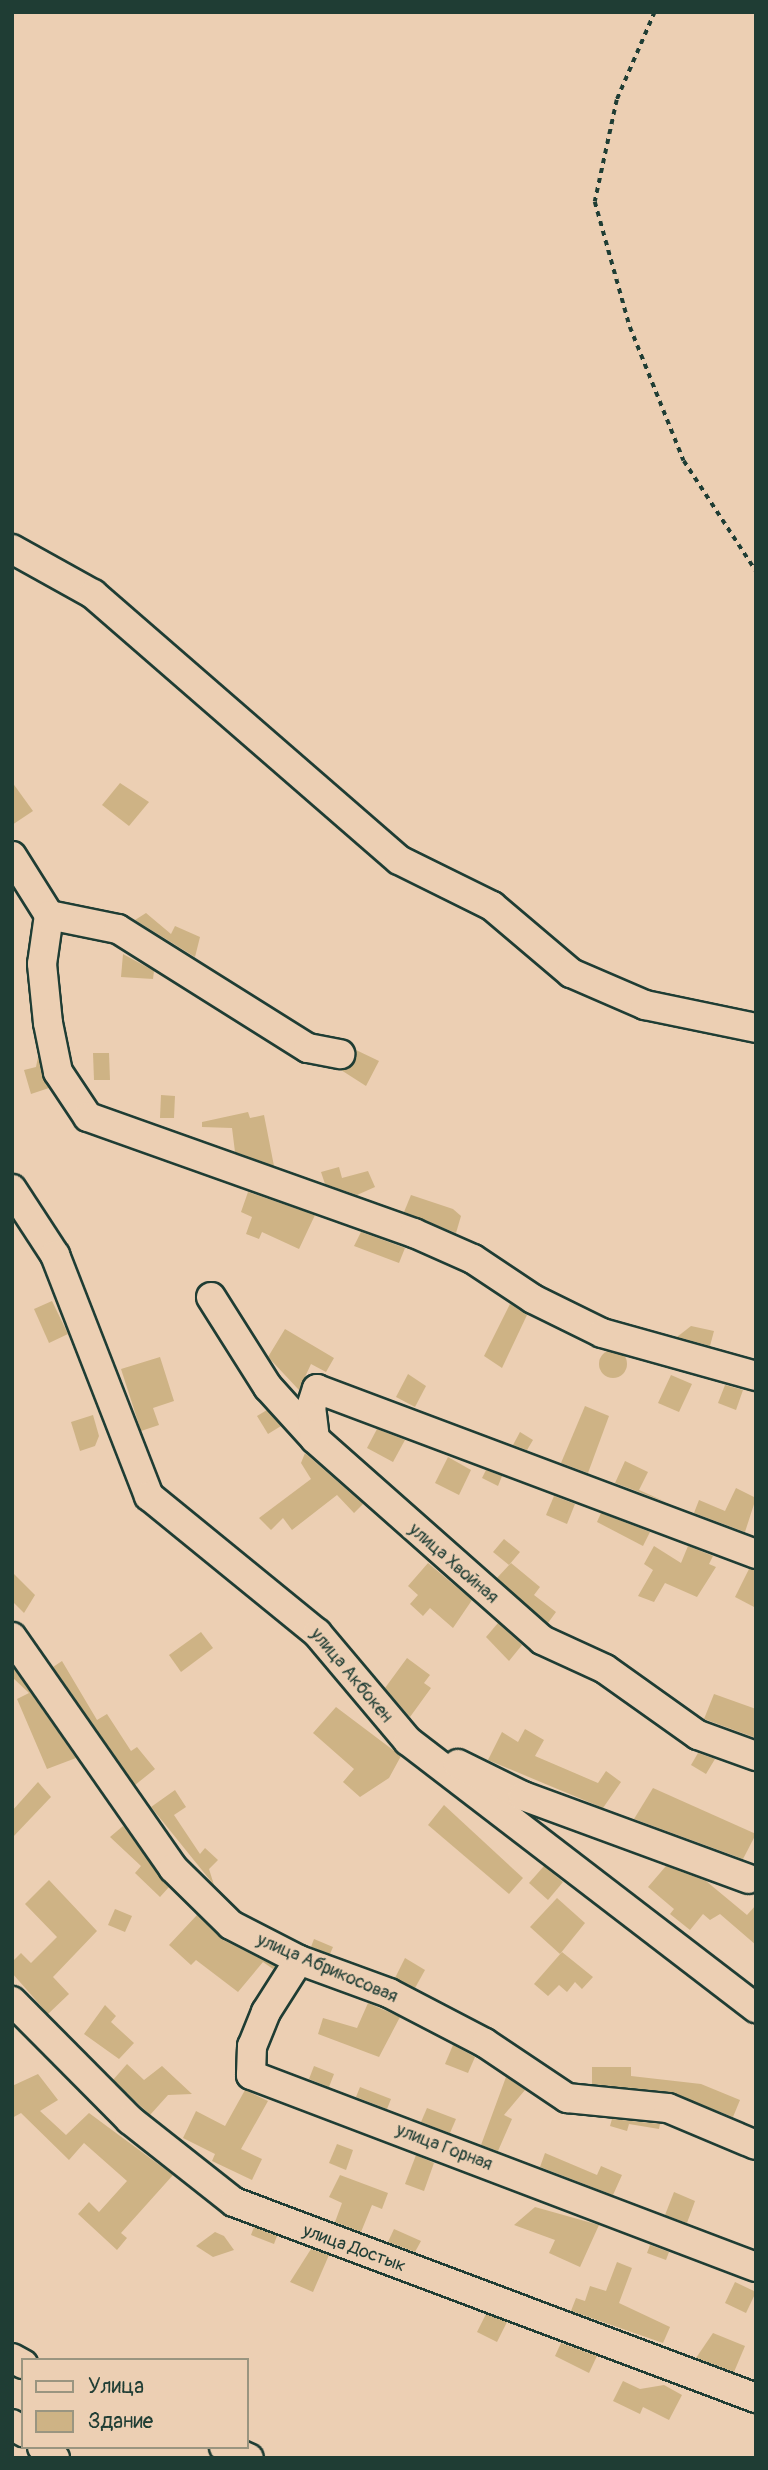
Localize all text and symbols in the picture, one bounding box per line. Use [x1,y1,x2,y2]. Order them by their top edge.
street label: улица Хвойная [404,1519,502,1609]
street label: улица Акбокен [305,1624,397,1728]
street label: улица Абрикосовая [253,1930,401,2008]
street label: улица Горная [393,2120,495,2176]
street label: улица Достык [300,2220,408,2278]
legend [21,2358,248,2449]
text: Улица [88,2373,144,2400]
text: Здание [88,2408,153,2435]

